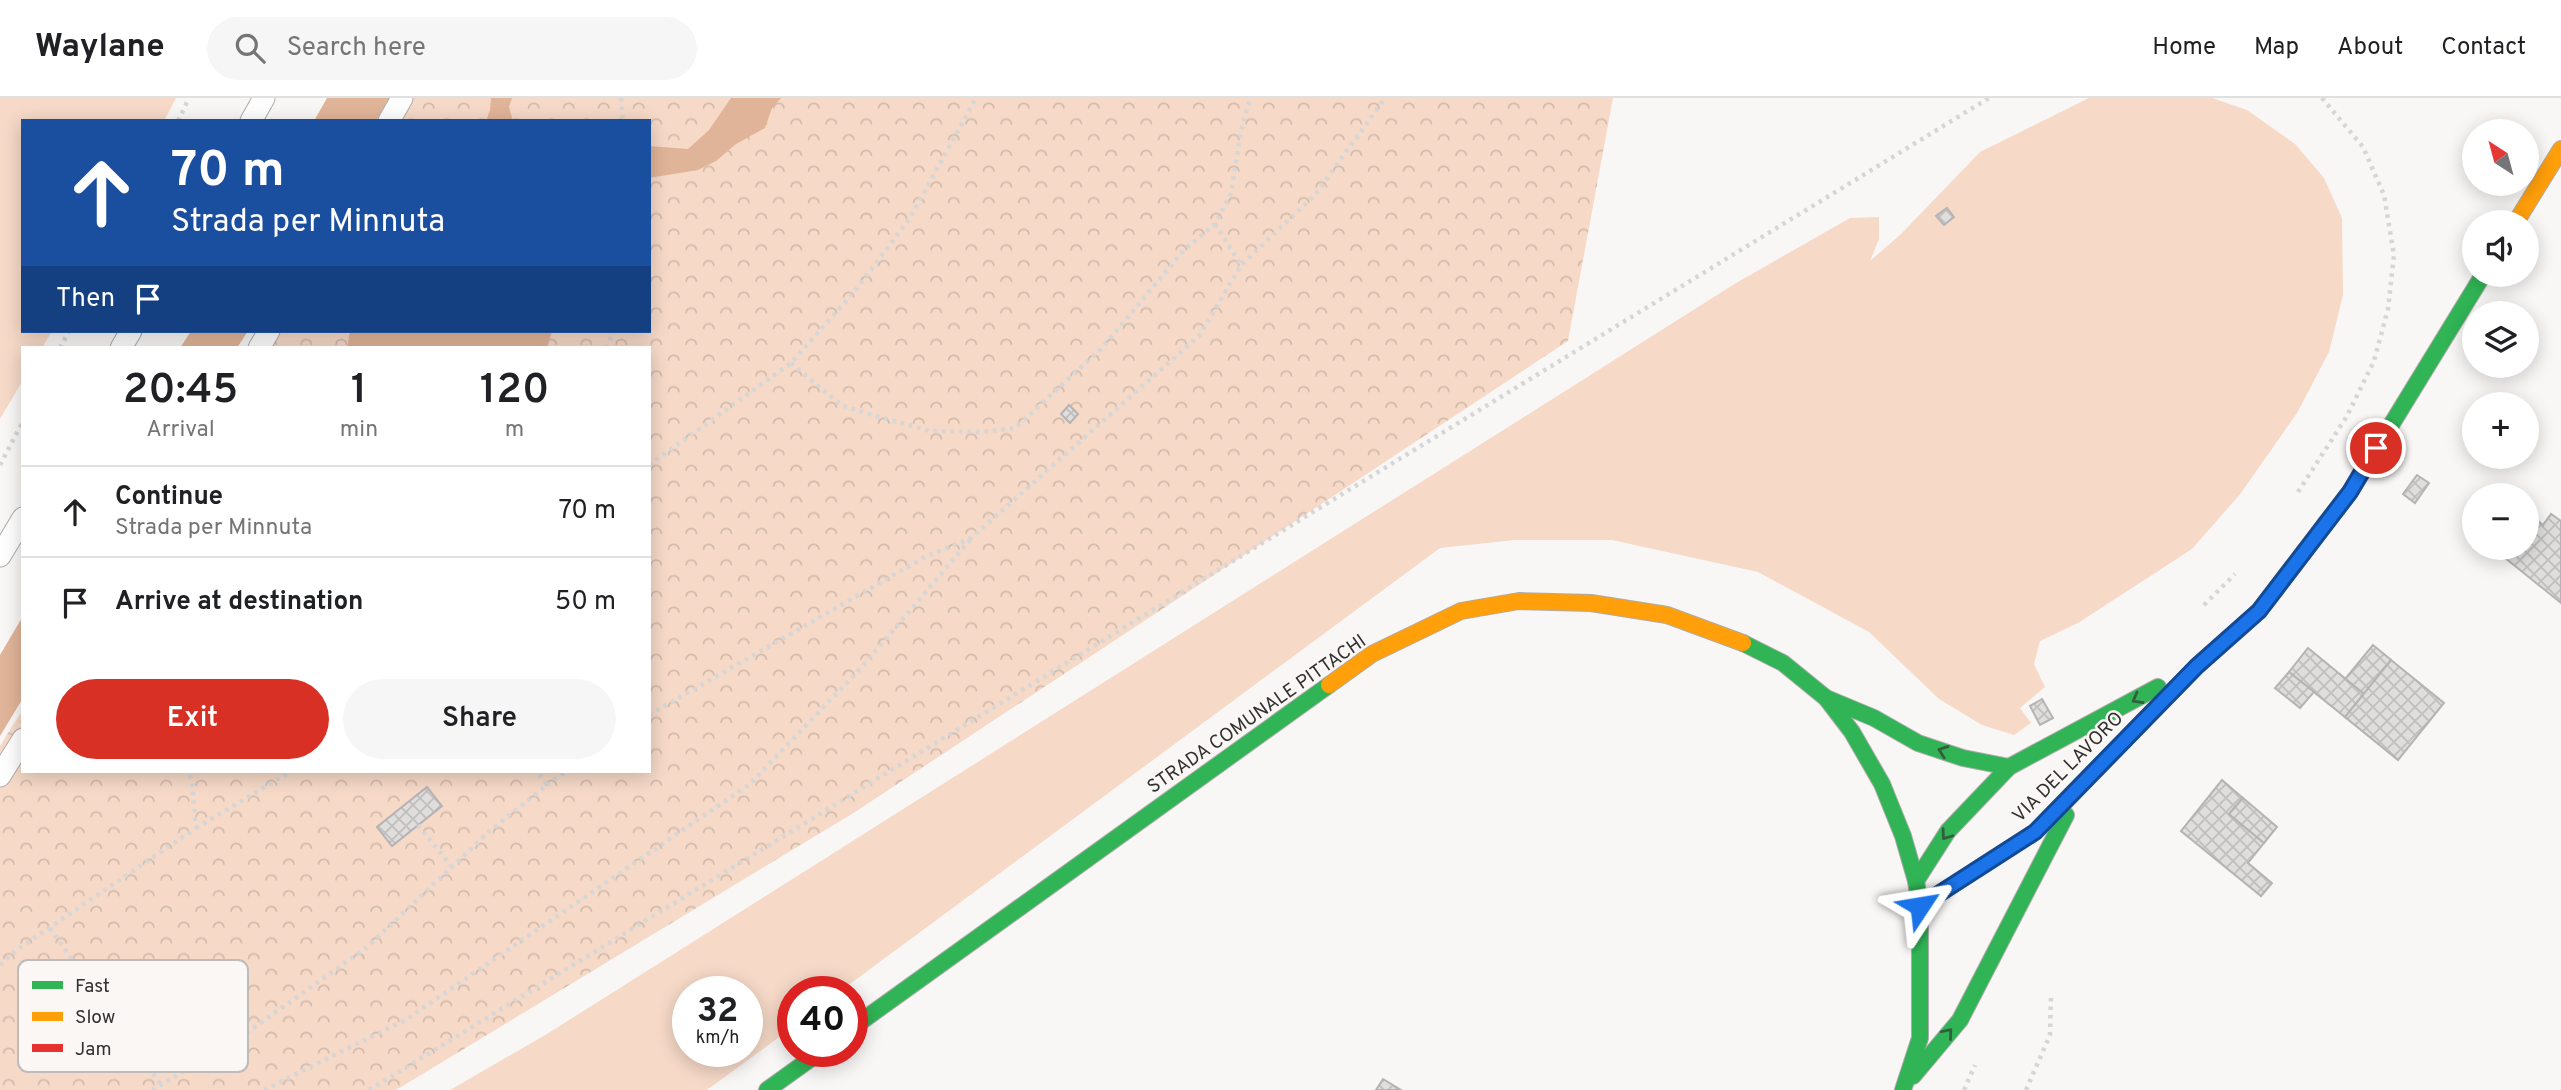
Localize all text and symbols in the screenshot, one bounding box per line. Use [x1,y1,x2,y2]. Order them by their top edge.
search box [207,17,697,80]
text: Waylane [35,27,165,69]
icon: search [231,29,269,67]
text: Search here [287,32,426,65]
text: Home [2152,33,2216,63]
text: Map [2254,33,2299,63]
text: About [2337,33,2403,63]
text: Contact [2441,33,2526,63]
north arrow [2462,119,2539,196]
map controls [2462,119,2539,560]
text: 70 m [171,142,285,204]
icon: ahead [56,147,147,238]
text: Strada per Minnuta [171,203,445,243]
button: sound [2462,210,2539,287]
icon: arrive [129,280,167,318]
text: Then [56,283,115,316]
button: layers [2462,301,2539,378]
text: 20:45 [123,365,238,418]
text: 1 [351,365,367,418]
text: 120 [480,365,549,418]
button: + [2462,392,2539,469]
text: Arrival [146,416,215,445]
text: min [340,416,378,445]
text: m [505,416,524,445]
pin [2346,418,2406,478]
icon: arrive [2357,429,2395,467]
text: Continue [115,481,223,514]
button: − [2462,483,2539,560]
icon: ahead [56,493,94,531]
text: 70 m [558,495,616,528]
text: Strada per Minnuta [115,514,312,543]
icon: arrive [56,584,94,622]
text: Arrive at destination [115,586,363,619]
text: 50 m [555,586,616,619]
street label: STRADA COMUNALE PITTACHI [1143,630,1371,800]
button: Exit [56,679,329,759]
button: Share [343,679,616,759]
one-way arrow [2132,691,2144,704]
street label: VIA DEL LAVORO [2008,707,2129,828]
one-way arrow [1937,745,1950,759]
one-way arrow [1942,827,1955,839]
position arrow [1883,869,1957,943]
legend [18,960,248,1072]
text: Fast [75,975,110,999]
speed limit sign: 40 [777,976,868,1067]
text: 32 [697,990,738,1034]
text: Slow [75,1006,115,1030]
text: km/h [696,1027,739,1050]
one-way arrow [1940,1029,1953,1041]
text: Jam [75,1038,112,1062]

